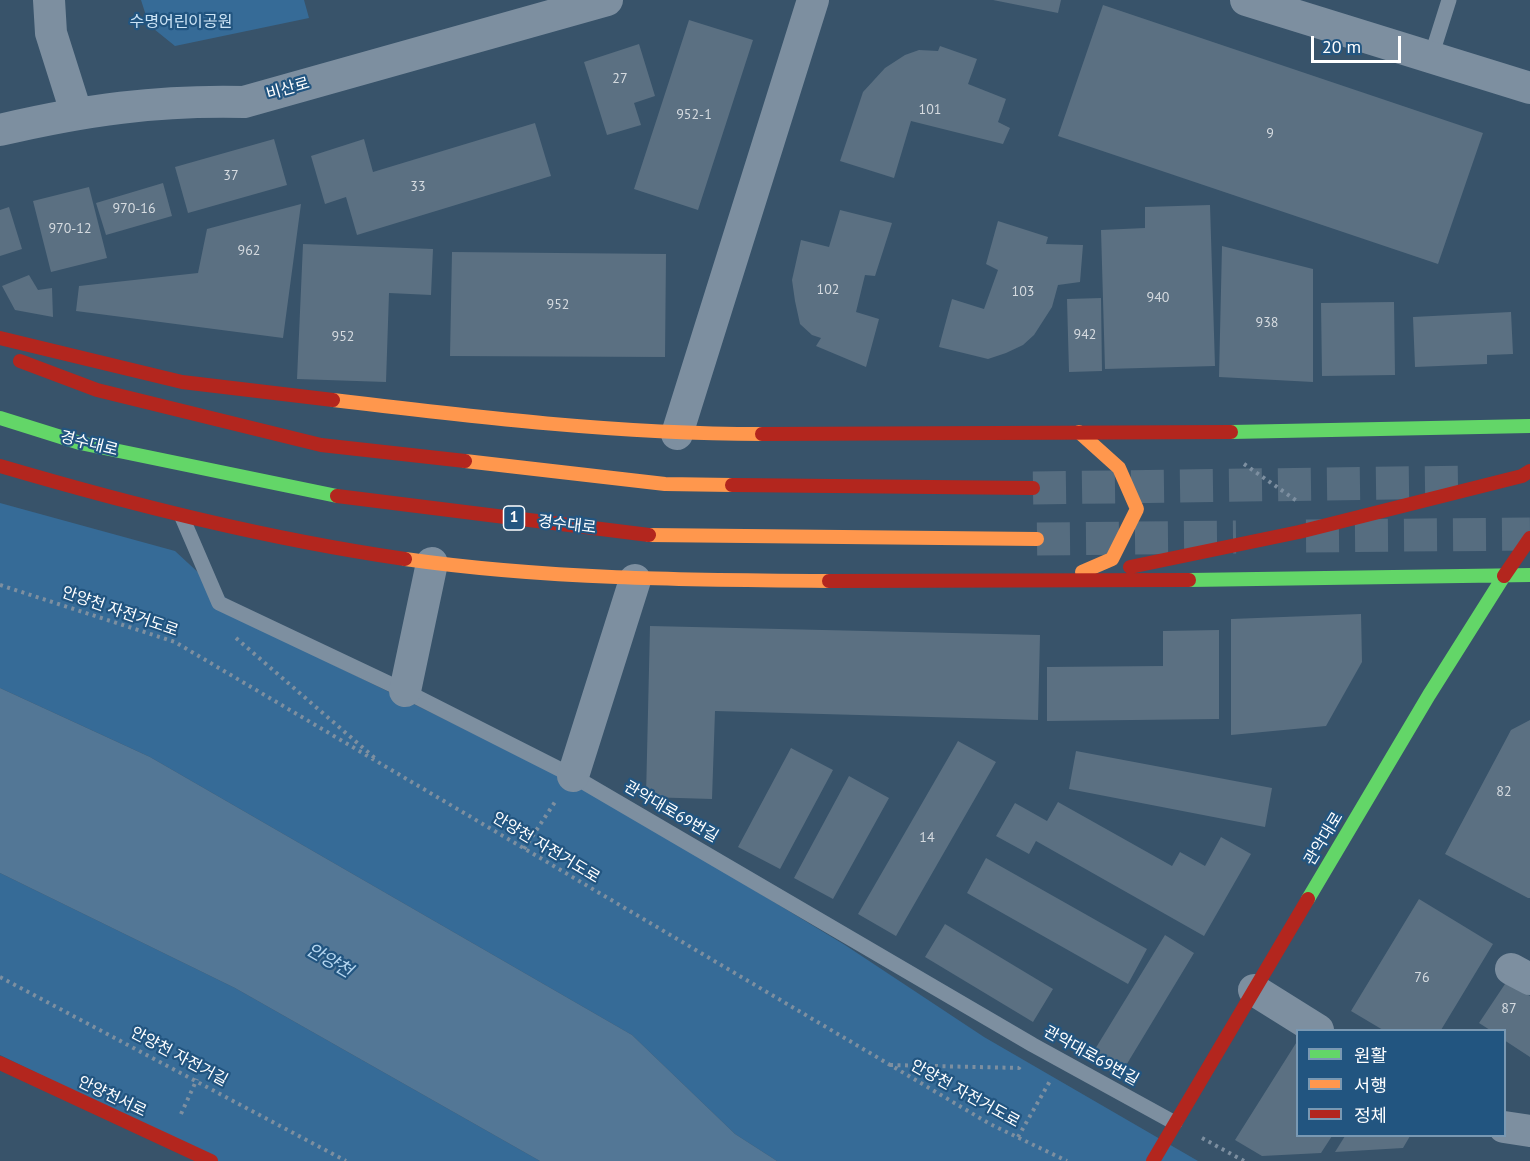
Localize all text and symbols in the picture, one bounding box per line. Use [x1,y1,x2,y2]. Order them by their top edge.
park label: 수명어린이공원 [129,12,233,32]
scale bar [1314,24,1404,62]
text: 20 m [1322,35,1361,58]
house number: 27 [612,71,628,87]
street label: 비산로 [264,74,312,104]
house number: 101 [919,102,941,118]
house number: 952-1 [676,107,712,123]
house number: 9 [1266,126,1274,142]
house number: 37 [223,168,239,184]
house number: 33 [410,179,426,195]
house number: 970-16 [112,201,156,217]
house number: 970-12 [48,221,92,237]
house number: 962 [238,243,260,259]
house number: 102 [817,282,839,298]
house number: 103 [1012,284,1034,300]
house number: 940 [1147,290,1169,306]
house number: 952 [547,297,569,313]
house number: 938 [1256,315,1278,331]
house number: 942 [1074,327,1096,343]
house number: 952 [332,329,354,345]
street label: 경수대로 [58,428,120,460]
road number: 1 [504,506,524,530]
street label: 경수대로 [537,512,597,538]
street label: 안양천 자전거도로 [59,583,181,641]
street label: 관악대로69번길 [620,777,722,847]
house number: 82 [1496,784,1512,800]
street label: 안양천 자전거도로 [489,808,603,888]
street label: 관악대로 [1301,809,1347,869]
house number: 14 [919,830,935,846]
water label: 안양천 [302,939,356,983]
house number: 76 [1414,970,1430,986]
house number: 87 [1501,1001,1517,1017]
street label: 관악대로69번길 [1040,1022,1142,1090]
street label: 안양천 자전거길 [127,1023,231,1091]
legend [1296,1029,1506,1137]
text: 원활 [1354,1044,1387,1067]
street label: 안양천 자전거도로 [907,1056,1023,1132]
street label: 안양천서로 [75,1073,149,1121]
text: 서행 [1354,1074,1387,1097]
text: 정체 [1354,1104,1387,1127]

